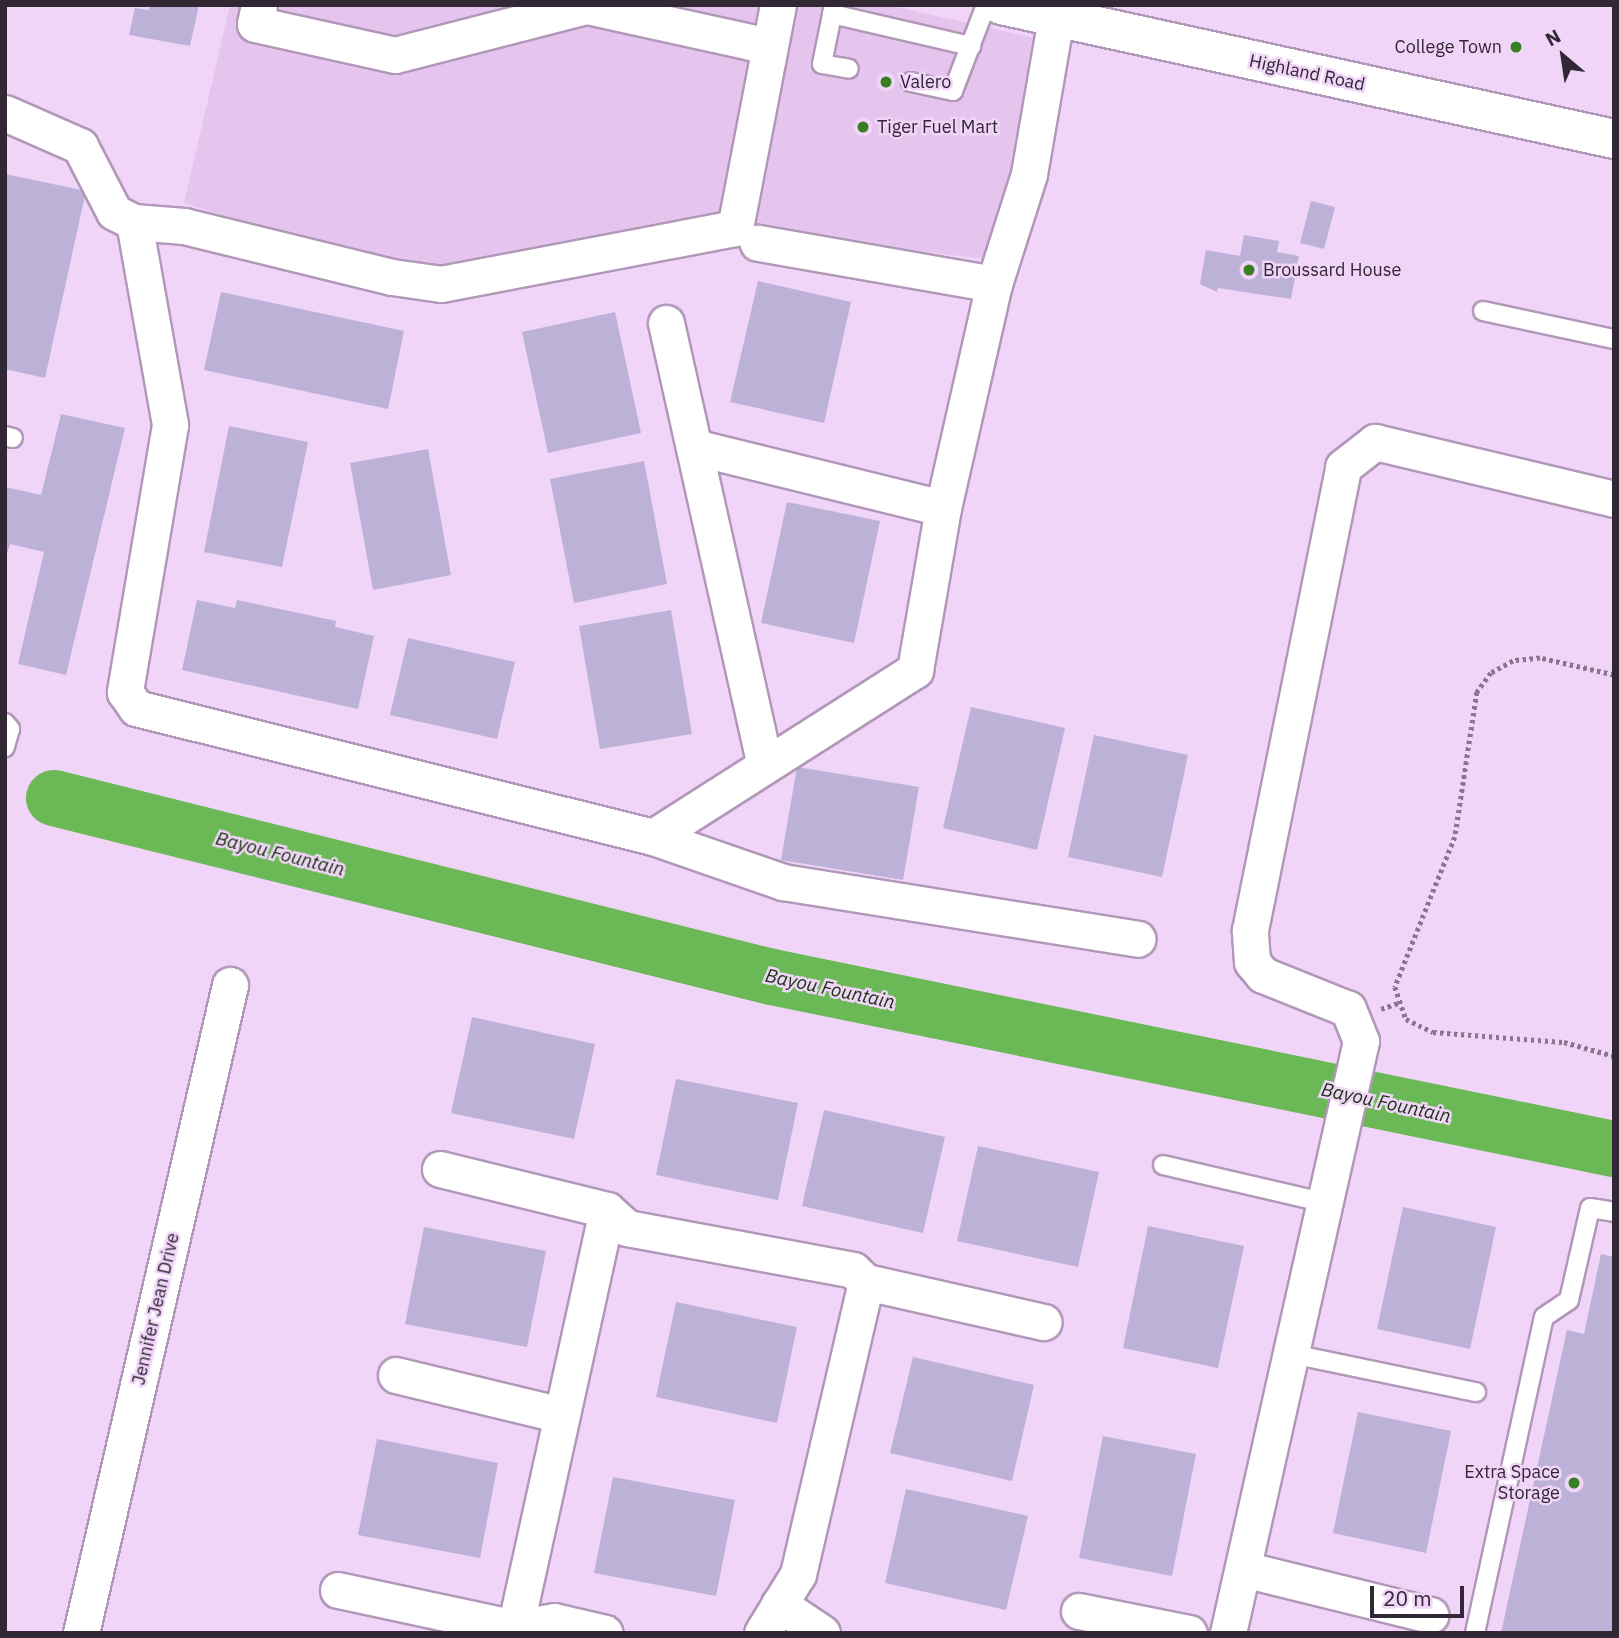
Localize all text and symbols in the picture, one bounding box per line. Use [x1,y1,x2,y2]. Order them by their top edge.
north arrow [1528,21,1598,91]
text: N [1541,24,1565,51]
place label: College Town [1394,36,1502,58]
marker: College Town [1508,39,1524,55]
street label: Highland Road [1247,50,1367,96]
place label: Valero [900,71,951,93]
marker: Valero [878,74,894,90]
place label: Tiger Fuel Mart [877,116,998,138]
marker: Tiger Fuel Mart [855,119,871,135]
place label: Broussard House [1263,259,1401,281]
marker: Broussard House [1241,262,1257,278]
water label: Bayou Fountain [213,827,347,881]
water label: Bayou Fountain [763,964,897,1014]
water label: Bayou Fountain [1319,1078,1453,1128]
street label: Jennifer Jean Drive [128,1231,184,1387]
place label: Extra Space Storage [1464,1462,1560,1504]
marker: Extra Space Storage [1566,1475,1582,1491]
scale bar [1374,1572,1468,1616]
text: 20 m [1383,1584,1432,1612]

